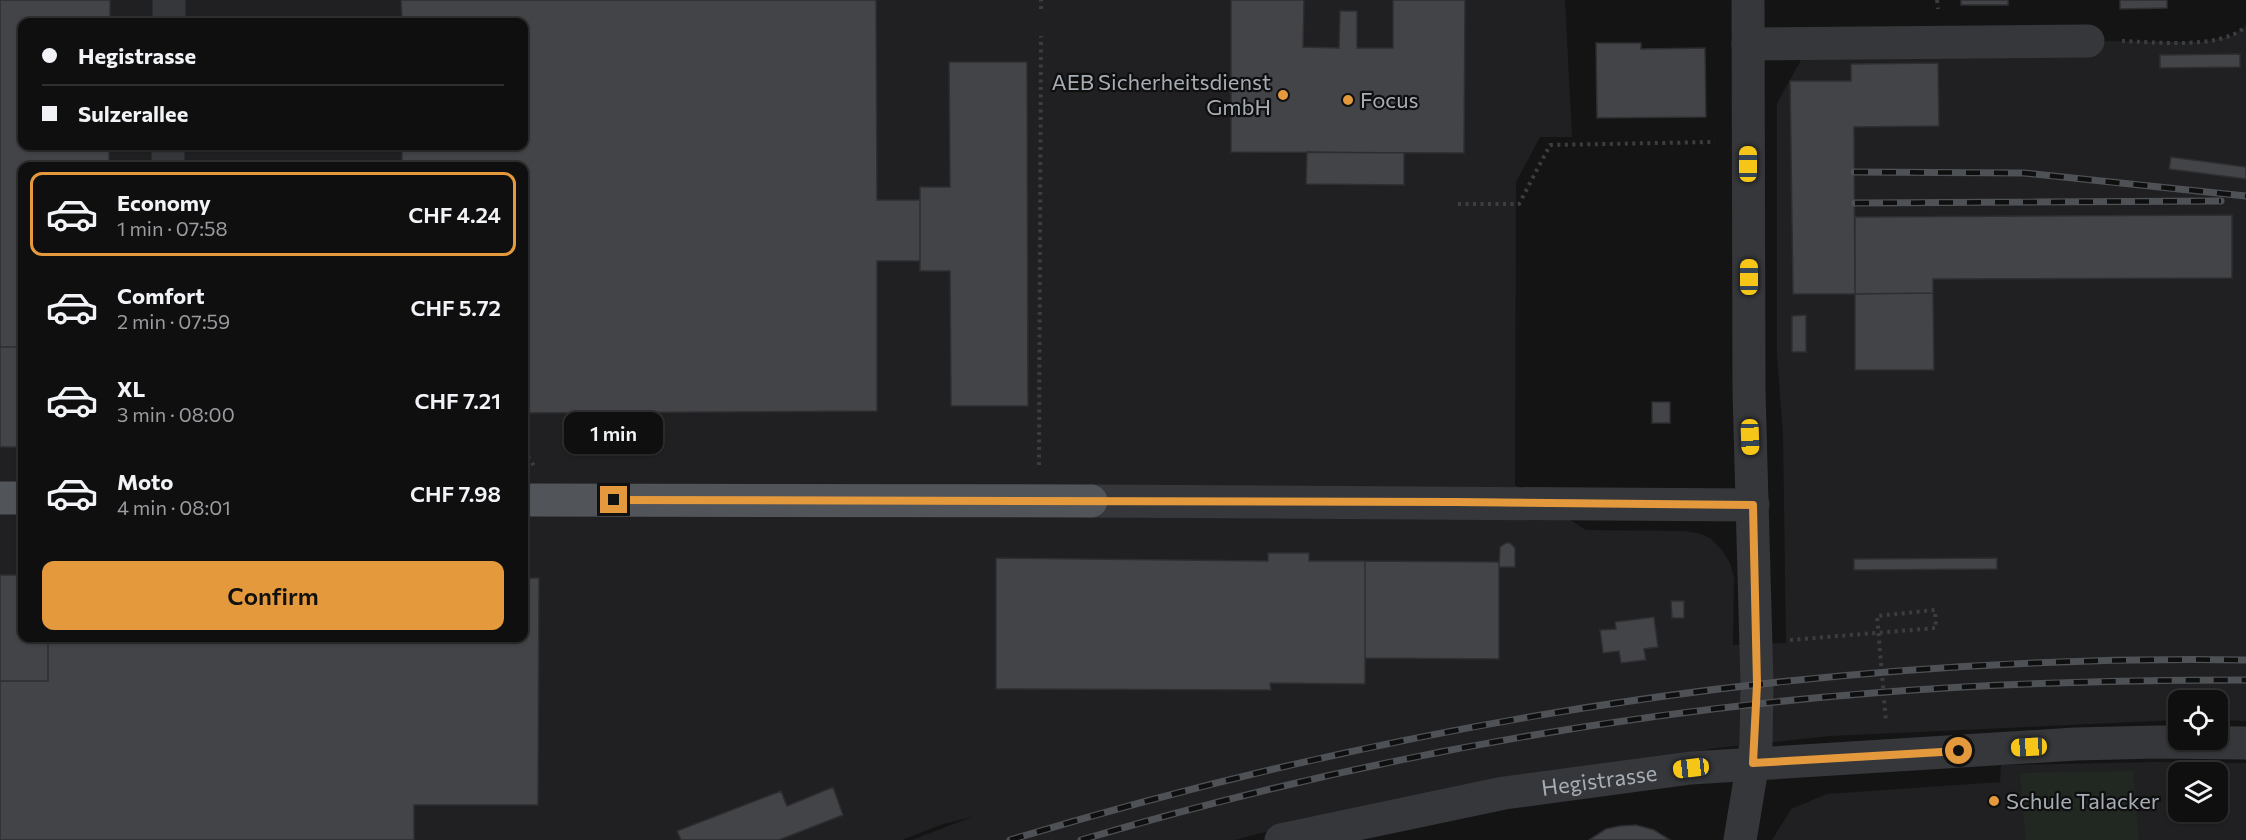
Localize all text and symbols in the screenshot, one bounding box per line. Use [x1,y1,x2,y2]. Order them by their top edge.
text: Hegistrasse [78,42,196,69]
place label: AEB Sicherheitsdienst GmbH [1051,68,1271,120]
place label: Focus [1360,86,1418,113]
marker: AEB Sicherheitsdienst GmbH [1276,88,1290,102]
marker: Focus [1341,93,1355,107]
text: Sulzerallee [78,100,188,127]
car [1739,146,1757,182]
icon: car [45,187,99,241]
text: Economy [117,189,211,216]
text: CHF 4.24 [408,201,501,228]
text: 1 min · 07:58 [117,216,228,240]
car [1740,259,1758,295]
icon: car [45,280,99,334]
text: Comfort [117,282,205,309]
text: CHF 5.72 [410,294,501,321]
text: 2 min · 07:59 [117,309,230,333]
icon: car [45,373,99,427]
text: XL [117,375,145,402]
text: CHF 7.21 [415,387,501,414]
text: 3 min · 08:00 [117,402,235,426]
callout: 1 min [564,413,664,455]
car [1740,419,1760,455]
text: 1 min [590,421,637,445]
icon: car [45,466,99,520]
text: Moto [117,468,173,495]
text: CHF 7.98 [410,480,501,507]
route end [600,486,627,513]
text: 4 min · 08:01 [117,495,231,519]
button: Confirm [42,561,504,630]
map controls [2168,690,2228,822]
button: locate [2168,690,2228,750]
route start [1945,737,1972,764]
car [2011,737,2047,757]
car [1672,757,1710,779]
street label: Hegistrasse [1540,759,1659,801]
button: layers [2168,762,2228,822]
place label: Schule Talacker [2006,787,2160,814]
marker: Schule Talacker [1987,794,2001,808]

